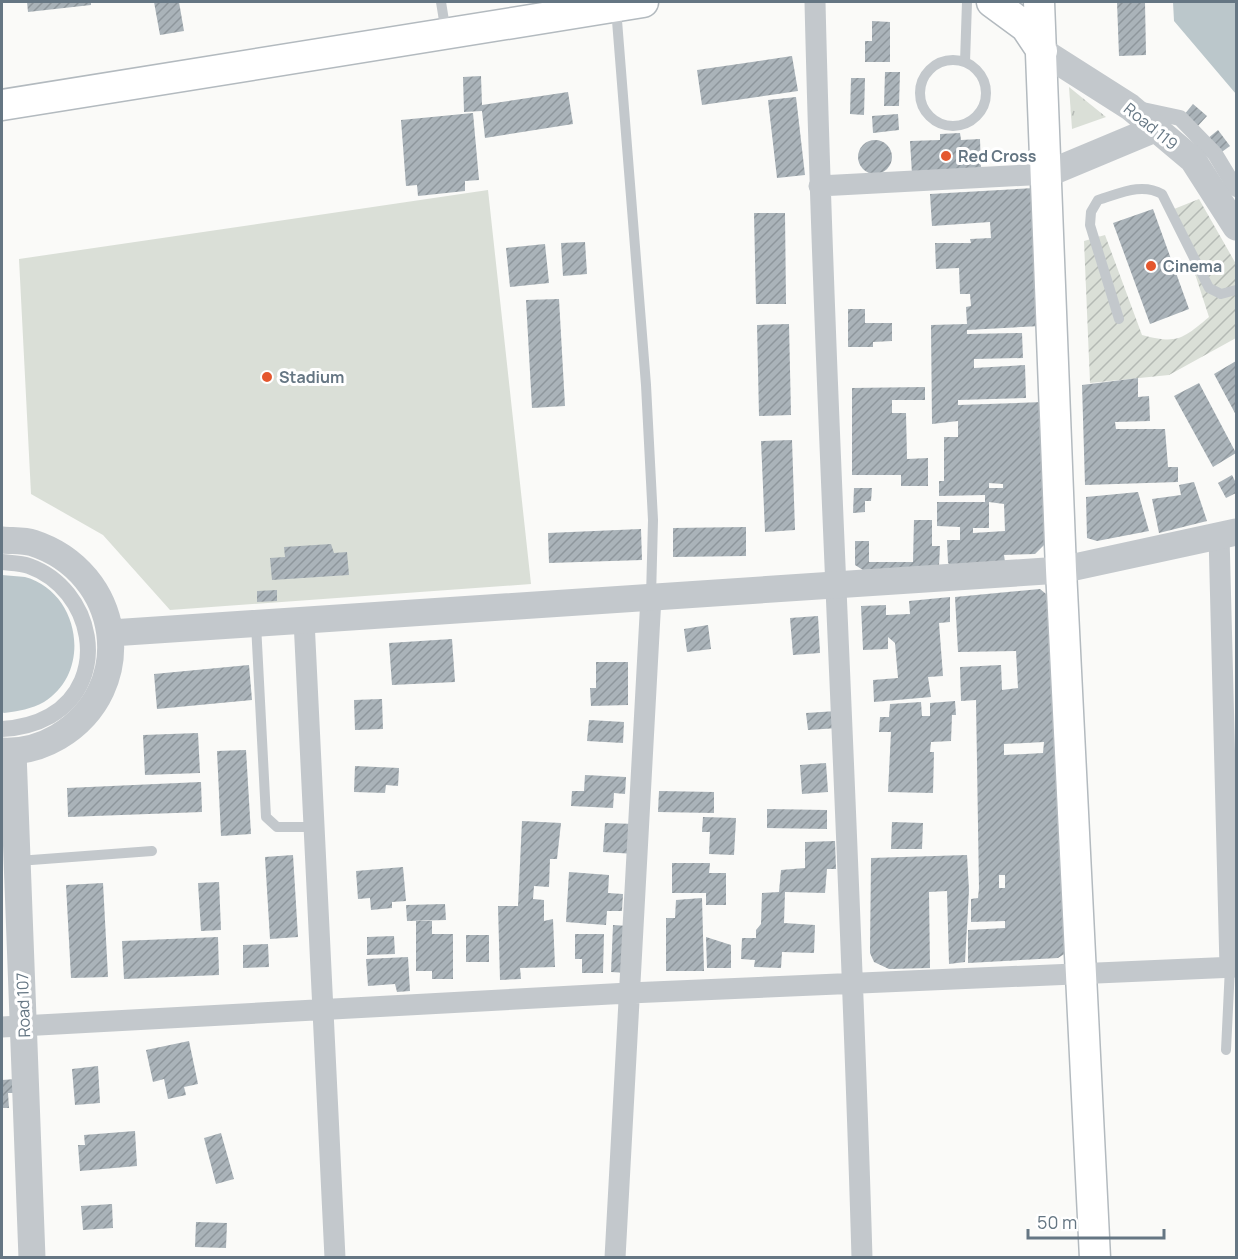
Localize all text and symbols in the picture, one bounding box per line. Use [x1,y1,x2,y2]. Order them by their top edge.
street label: Road 119 [1119,97,1183,155]
place label: Red Cross [958,145,1037,167]
marker: Red Cross [939,149,953,163]
place label: Cinema [1163,255,1222,277]
marker: Cinema [1144,259,1158,273]
place label: Stadium [279,366,344,388]
marker: Stadium [260,370,274,384]
street label: Road 107 [11,972,35,1038]
scale bar [1028,1202,1164,1240]
text: 50 m [1037,1210,1077,1234]

